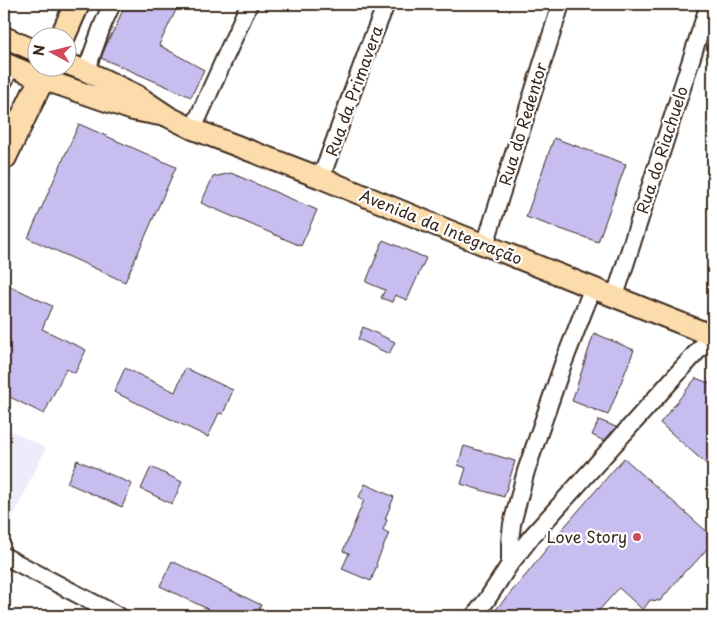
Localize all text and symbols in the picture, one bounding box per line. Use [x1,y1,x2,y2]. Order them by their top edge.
street label: Rua da Primavera [318,22,388,159]
north arrow [28,28,78,78]
text: N [28,44,50,57]
street label: Rua do Redentor [492,59,552,188]
street label: Rua do Riachuelo [629,83,693,217]
street label: Avenida da Integração [356,182,526,270]
place label: Love Story [546,524,627,548]
marker: Love Story [631,531,643,543]

